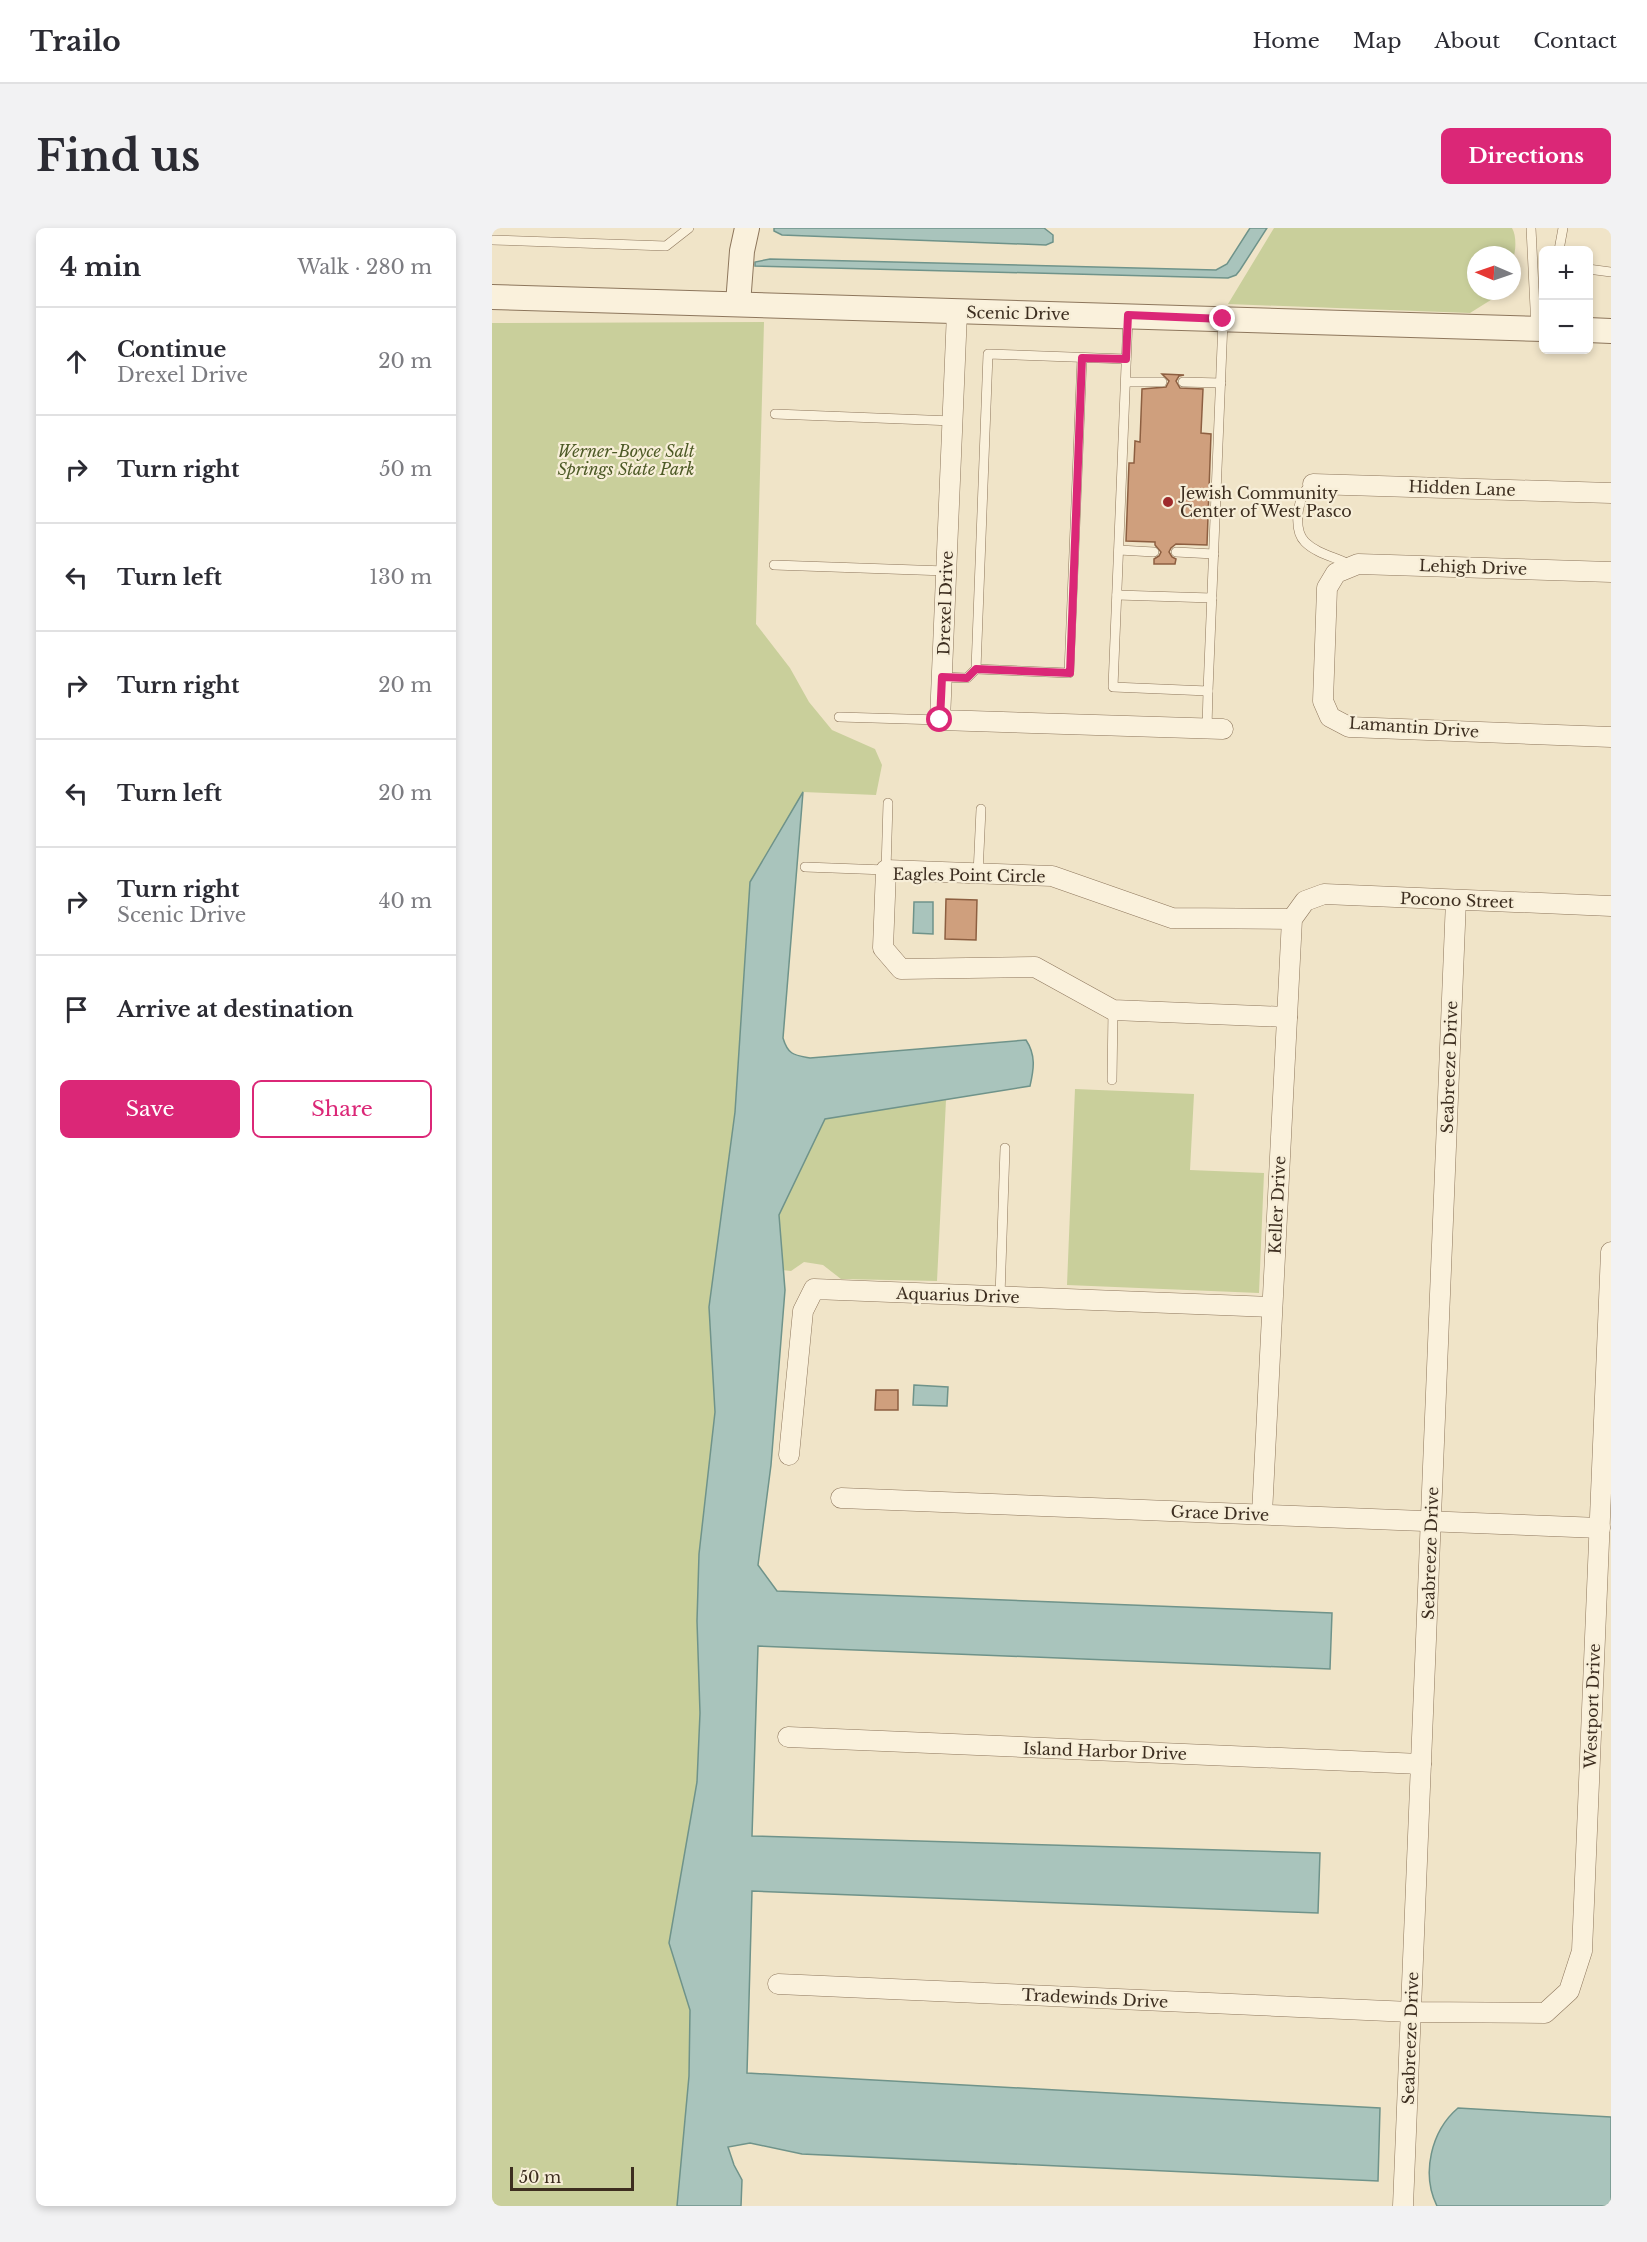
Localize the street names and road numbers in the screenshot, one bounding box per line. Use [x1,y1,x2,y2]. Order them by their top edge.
street label: Scenic Drive [966,302,1070,324]
street label: Hidden Lane [1408,476,1516,500]
street label: Drexel Drive [933,550,957,656]
street label: Lehigh Drive [1419,555,1527,579]
street label: Lamantin Drive [1348,712,1480,742]
street label: Eagles Point Circle [892,864,1046,886]
street label: Pocono Street [1400,888,1514,912]
street label: Seabreeze Drive [1437,1000,1461,1134]
street label: Keller Drive [1264,1155,1290,1255]
street label: Aquarius Drive [895,1283,1020,1307]
street label: Seabreeze Drive [1418,1486,1442,1620]
street label: Grace Drive [1170,1501,1270,1525]
street label: Westport Drive [1580,1643,1604,1770]
street label: Island Harbor Drive [1023,1738,1187,1764]
street label: Seabreeze Drive [1398,1971,1422,2105]
street label: Tradewinds Drive [1021,1984,1169,2012]

